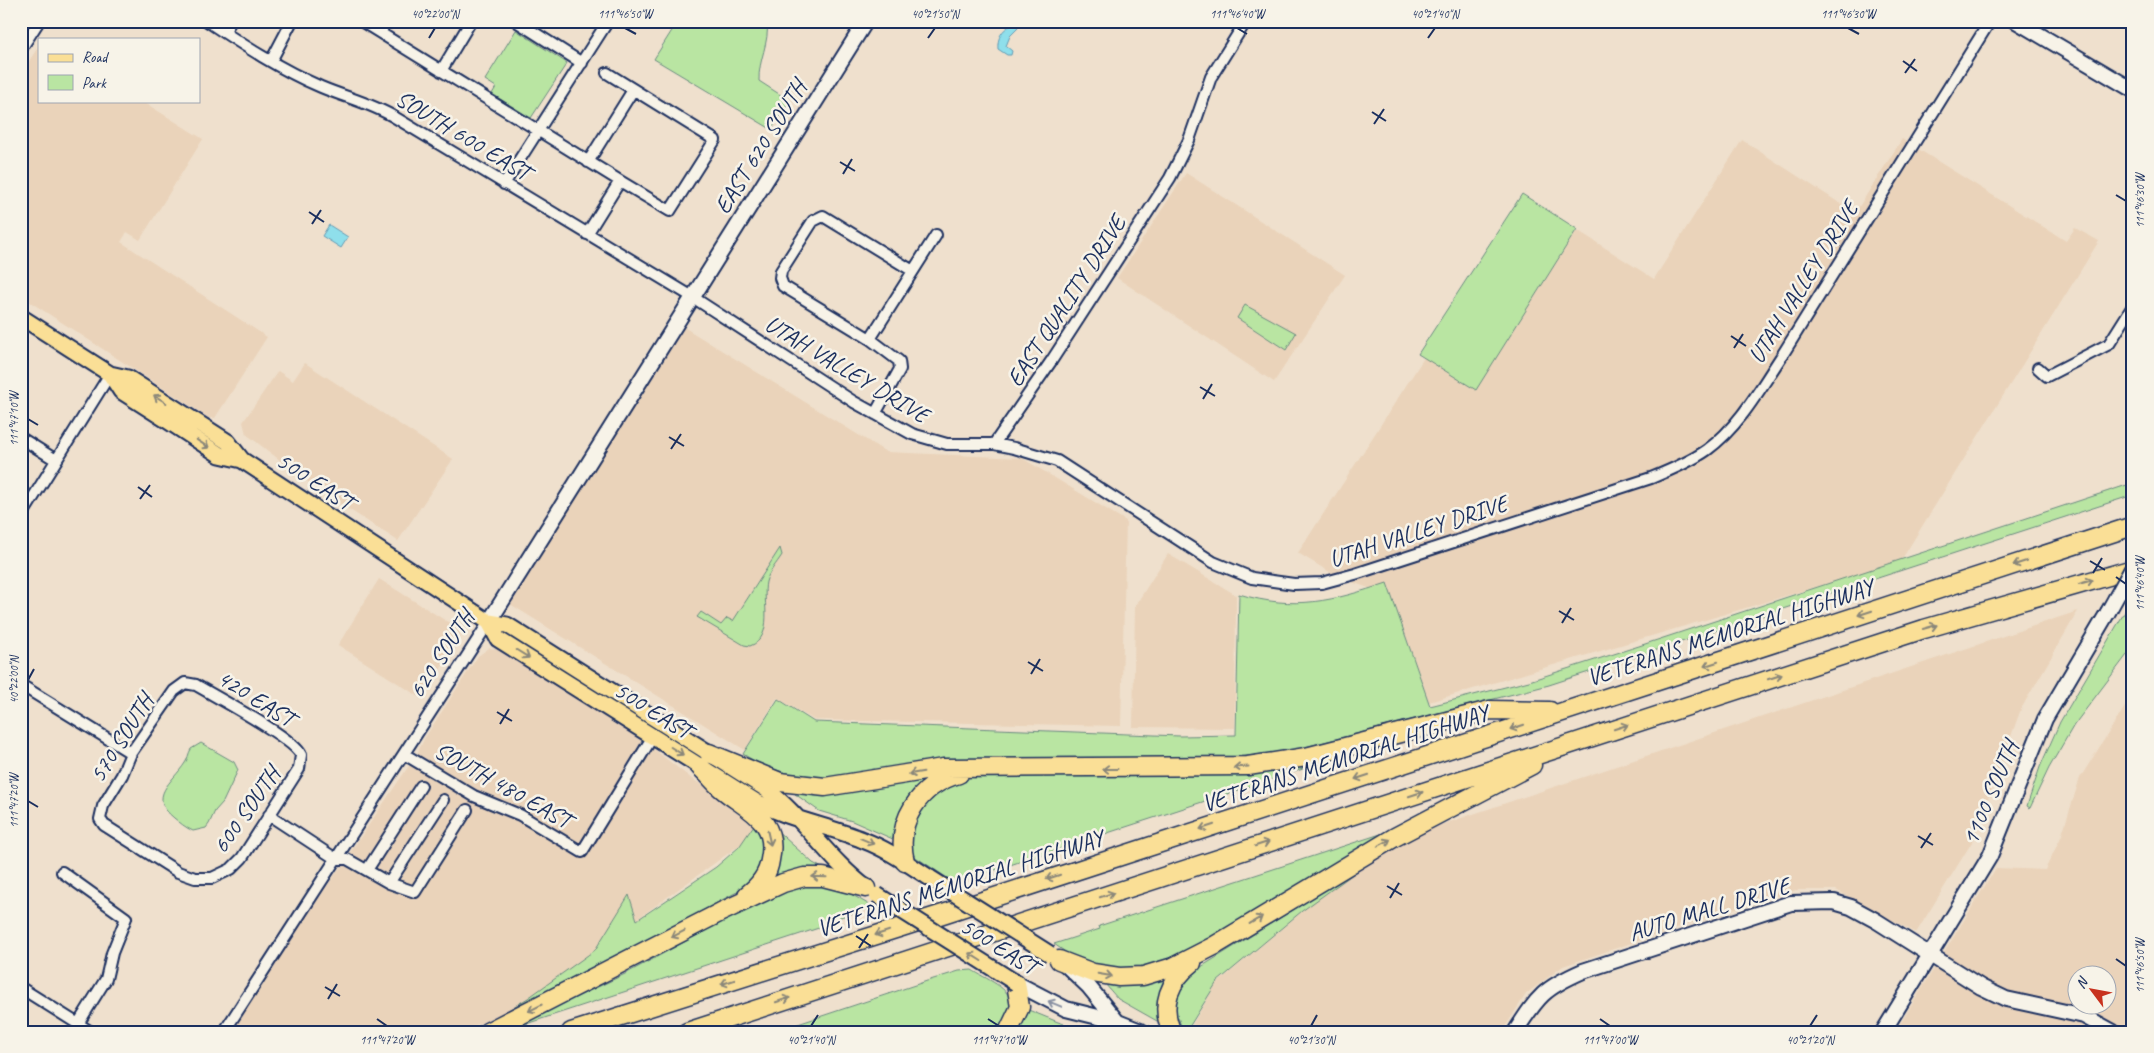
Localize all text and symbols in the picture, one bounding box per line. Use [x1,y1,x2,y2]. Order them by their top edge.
text: 40°22'00"N [411,6,460,22]
text: 111°46'50"W [598,6,654,22]
text: 40°21'50"N [911,6,960,22]
text: 111°46'40"W [1210,6,1266,22]
text: 40°21'40"N [1411,6,1460,22]
text: 111°46'30"W [1821,6,1877,22]
legend [38,38,200,102]
text: Road [82,48,109,67]
street label: EAST 620 SOUTH [707,71,815,219]
text: Park [82,74,107,93]
street label: SOUTH 600 EAST [390,83,541,190]
text: 111°46'30"W [2132,172,2148,228]
street label: UTAH VALLEY DRIVE [1741,193,1866,369]
street label: EAST QUALITY DRIVE [1000,207,1134,392]
street label: UTAH VALLEY DRIVE [760,308,937,431]
text: 111°47'10"W [6,390,22,446]
one-way arrow [154,393,168,403]
one-way arrow [196,439,210,449]
street label: 500 EAST [271,445,364,520]
street label: UTAH VALLEY DRIVE [1325,487,1514,574]
text: 111°46'40"W [2132,555,2148,611]
one-way arrow [2012,559,2028,568]
street label: VETERANS MEMORIAL HIGHWAY [1583,570,1881,693]
one-way arrow [2078,577,2094,587]
street label: 620 SOUTH [402,601,483,704]
one-way arrow [1858,609,1874,619]
one-way arrow [1921,622,1937,632]
one-way arrow [515,650,529,660]
text: 40°22'00"N [6,655,22,704]
one-way arrow [1703,659,1719,669]
street label: 420 EAST [212,663,305,737]
one-way arrow [1767,672,1783,682]
street label: 500 EAST [609,675,702,749]
street label: 570 SOUTH [82,684,162,788]
street label: VETERANS MEMORIAL HIGHWAY [1198,696,1496,819]
one-way arrow [1509,722,1525,732]
one-way arrow [1612,722,1628,732]
street label: 1100 SOUTH [1955,733,2027,849]
street label: SOUTH 480 EAST [429,735,582,838]
one-way arrow [669,746,683,756]
street label: 600 SOUTH [205,757,289,859]
one-way arrow [1233,762,1249,771]
one-way arrow [1103,764,1119,774]
one-way arrow [908,768,924,778]
text: 111°47'20"W [6,772,22,828]
one-way arrow [1355,773,1370,782]
one-way arrow [1408,789,1424,798]
street label: VETERANS MEMORIAL HIGHWAY [813,821,1111,944]
one-way arrow [1200,823,1216,832]
one-way arrow [765,829,774,845]
one-way arrow [859,837,874,847]
one-way arrow [1377,838,1391,848]
one-way arrow [1253,839,1269,849]
street label: AUTO MALL DRIVE [1625,869,1796,948]
one-way arrow [811,872,828,882]
one-way arrow [1045,873,1061,883]
one-way arrow [1099,889,1115,899]
street label: 500 EAST [955,911,1048,985]
one-way arrow [1248,915,1262,925]
one-way arrow [875,929,891,938]
one-way arrow [671,930,685,940]
text: 111°46'50"W [2132,937,2148,993]
one-way arrow [969,952,983,962]
north arrow [2066,966,2116,1016]
one-way arrow [1097,970,1113,980]
text: N [2072,973,2092,992]
one-way arrow [720,978,736,987]
one-way arrow [775,995,791,1005]
one-way arrow [1048,999,1063,1009]
one-way arrow [528,1004,543,1013]
text: 111°47'20"W [360,1032,416,1048]
text: 40°21'40"N [787,1032,836,1048]
text: 111°47'10"W [972,1032,1028,1048]
text: 40°21'30"N [1287,1032,1336,1048]
text: 111°47'00"W [1583,1032,1639,1048]
text: 40°21'20"N [1786,1032,1835,1048]

